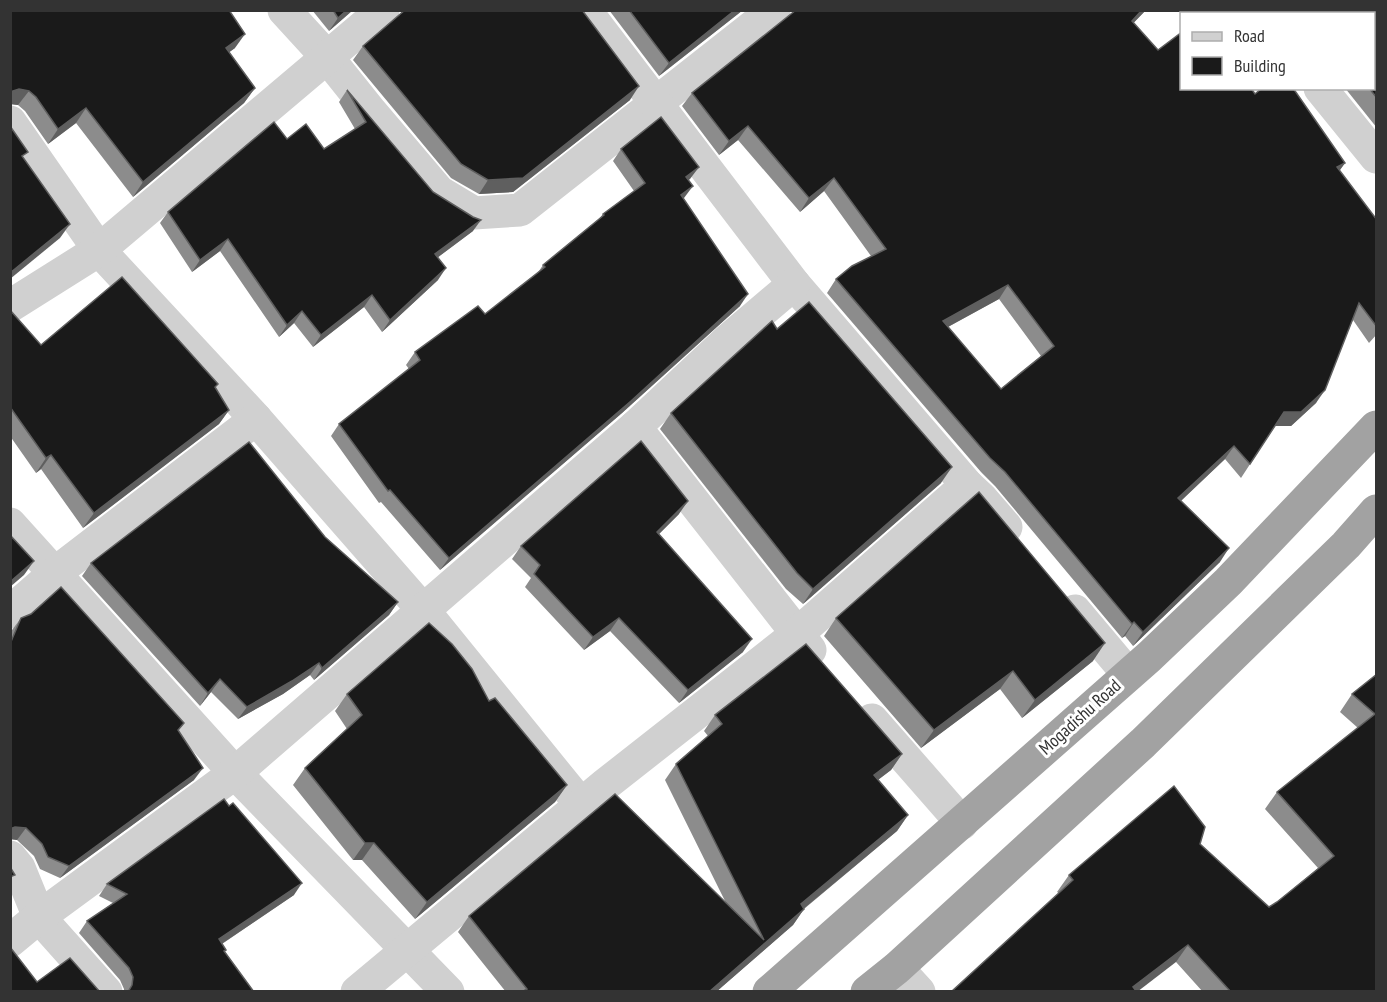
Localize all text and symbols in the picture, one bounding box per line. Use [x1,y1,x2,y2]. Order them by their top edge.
legend [1180,12,1375,90]
text: Road [1234,24,1265,47]
text: Building [1234,54,1286,77]
street label: Mogadishu Road [1034,674,1125,759]

